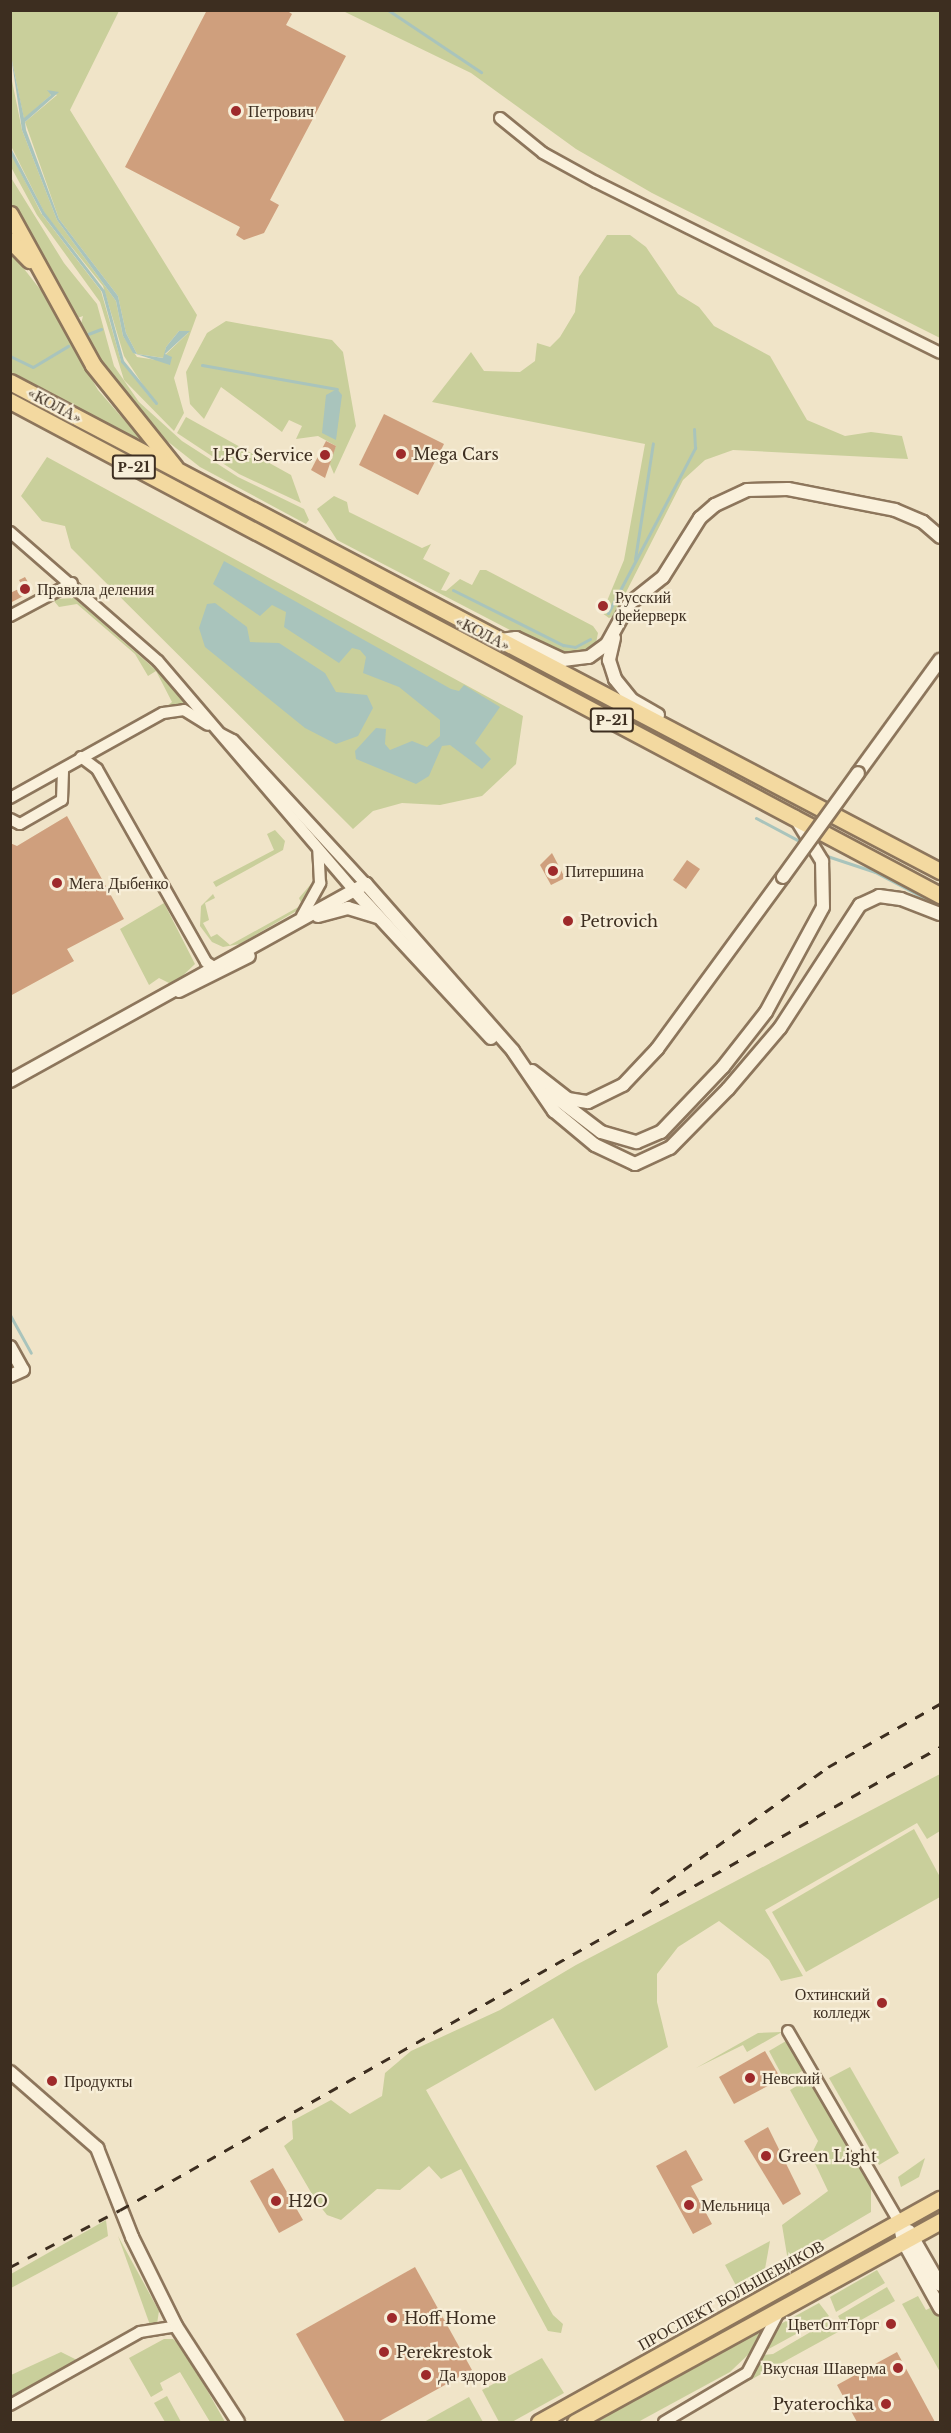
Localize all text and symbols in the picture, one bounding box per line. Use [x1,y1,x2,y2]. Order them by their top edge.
place label: Петрович [248,101,314,121]
marker: Петрович [229,104,243,118]
street label: «КОЛА» [24,383,86,427]
place label: Mega Cars [413,444,499,464]
place label: LPG Service [212,445,313,465]
marker: Mega Cars [394,447,408,461]
marker: LPG Service [318,448,332,462]
road number: Р-21 [112,455,156,479]
place label: Правила деления [37,579,154,599]
marker: Правила деления [18,582,32,596]
place label: Русский фейерверк [615,587,686,625]
marker: Русский фейерверк [596,599,610,613]
street label: «КОЛА» [452,611,514,655]
road number: Р-21 [590,708,634,732]
place label: Питершина [565,861,644,881]
marker: Питершина [546,864,560,878]
place label: Мега Дыбенко [69,873,169,893]
marker: Мега Дыбенко [50,876,64,890]
place label: Petrovich [580,911,658,931]
marker: Petrovich [561,914,575,928]
place label: Охтинский колледж [795,1984,870,2022]
marker: Охтинский колледж [875,1996,889,2010]
place label: Невский [762,2068,820,2088]
place label: Продукты [64,2071,133,2091]
marker: Невский [743,2071,757,2085]
marker: Продукты [45,2074,59,2088]
place label: Green Light [778,2146,877,2166]
marker: Green Light [759,2149,773,2163]
place label: H2O [288,2191,328,2211]
marker: H2O [269,2194,283,2208]
place label: Мельница [701,2195,770,2215]
marker: Мельница [682,2198,696,2212]
street label: ПРОСПЕКТ БОЛЬШЕВИКОВ [635,2236,827,2354]
place label: Hoff Home [404,2308,496,2328]
marker: Hoff Home [385,2311,399,2325]
place label: ЦветОптТорг [788,2314,879,2334]
marker: ЦветОптТорг [884,2317,898,2331]
place label: Perekrestok [396,2342,492,2362]
marker: Perekrestok [377,2345,391,2359]
place label: Вкусная Шаверма [762,2358,886,2378]
marker: Вкусная Шаверма [891,2361,905,2375]
place label: Да здоров [438,2365,506,2385]
marker: Да здоров [419,2368,433,2382]
place label: Pyaterochka [773,2394,874,2414]
marker: Pyaterochka [879,2397,893,2411]

